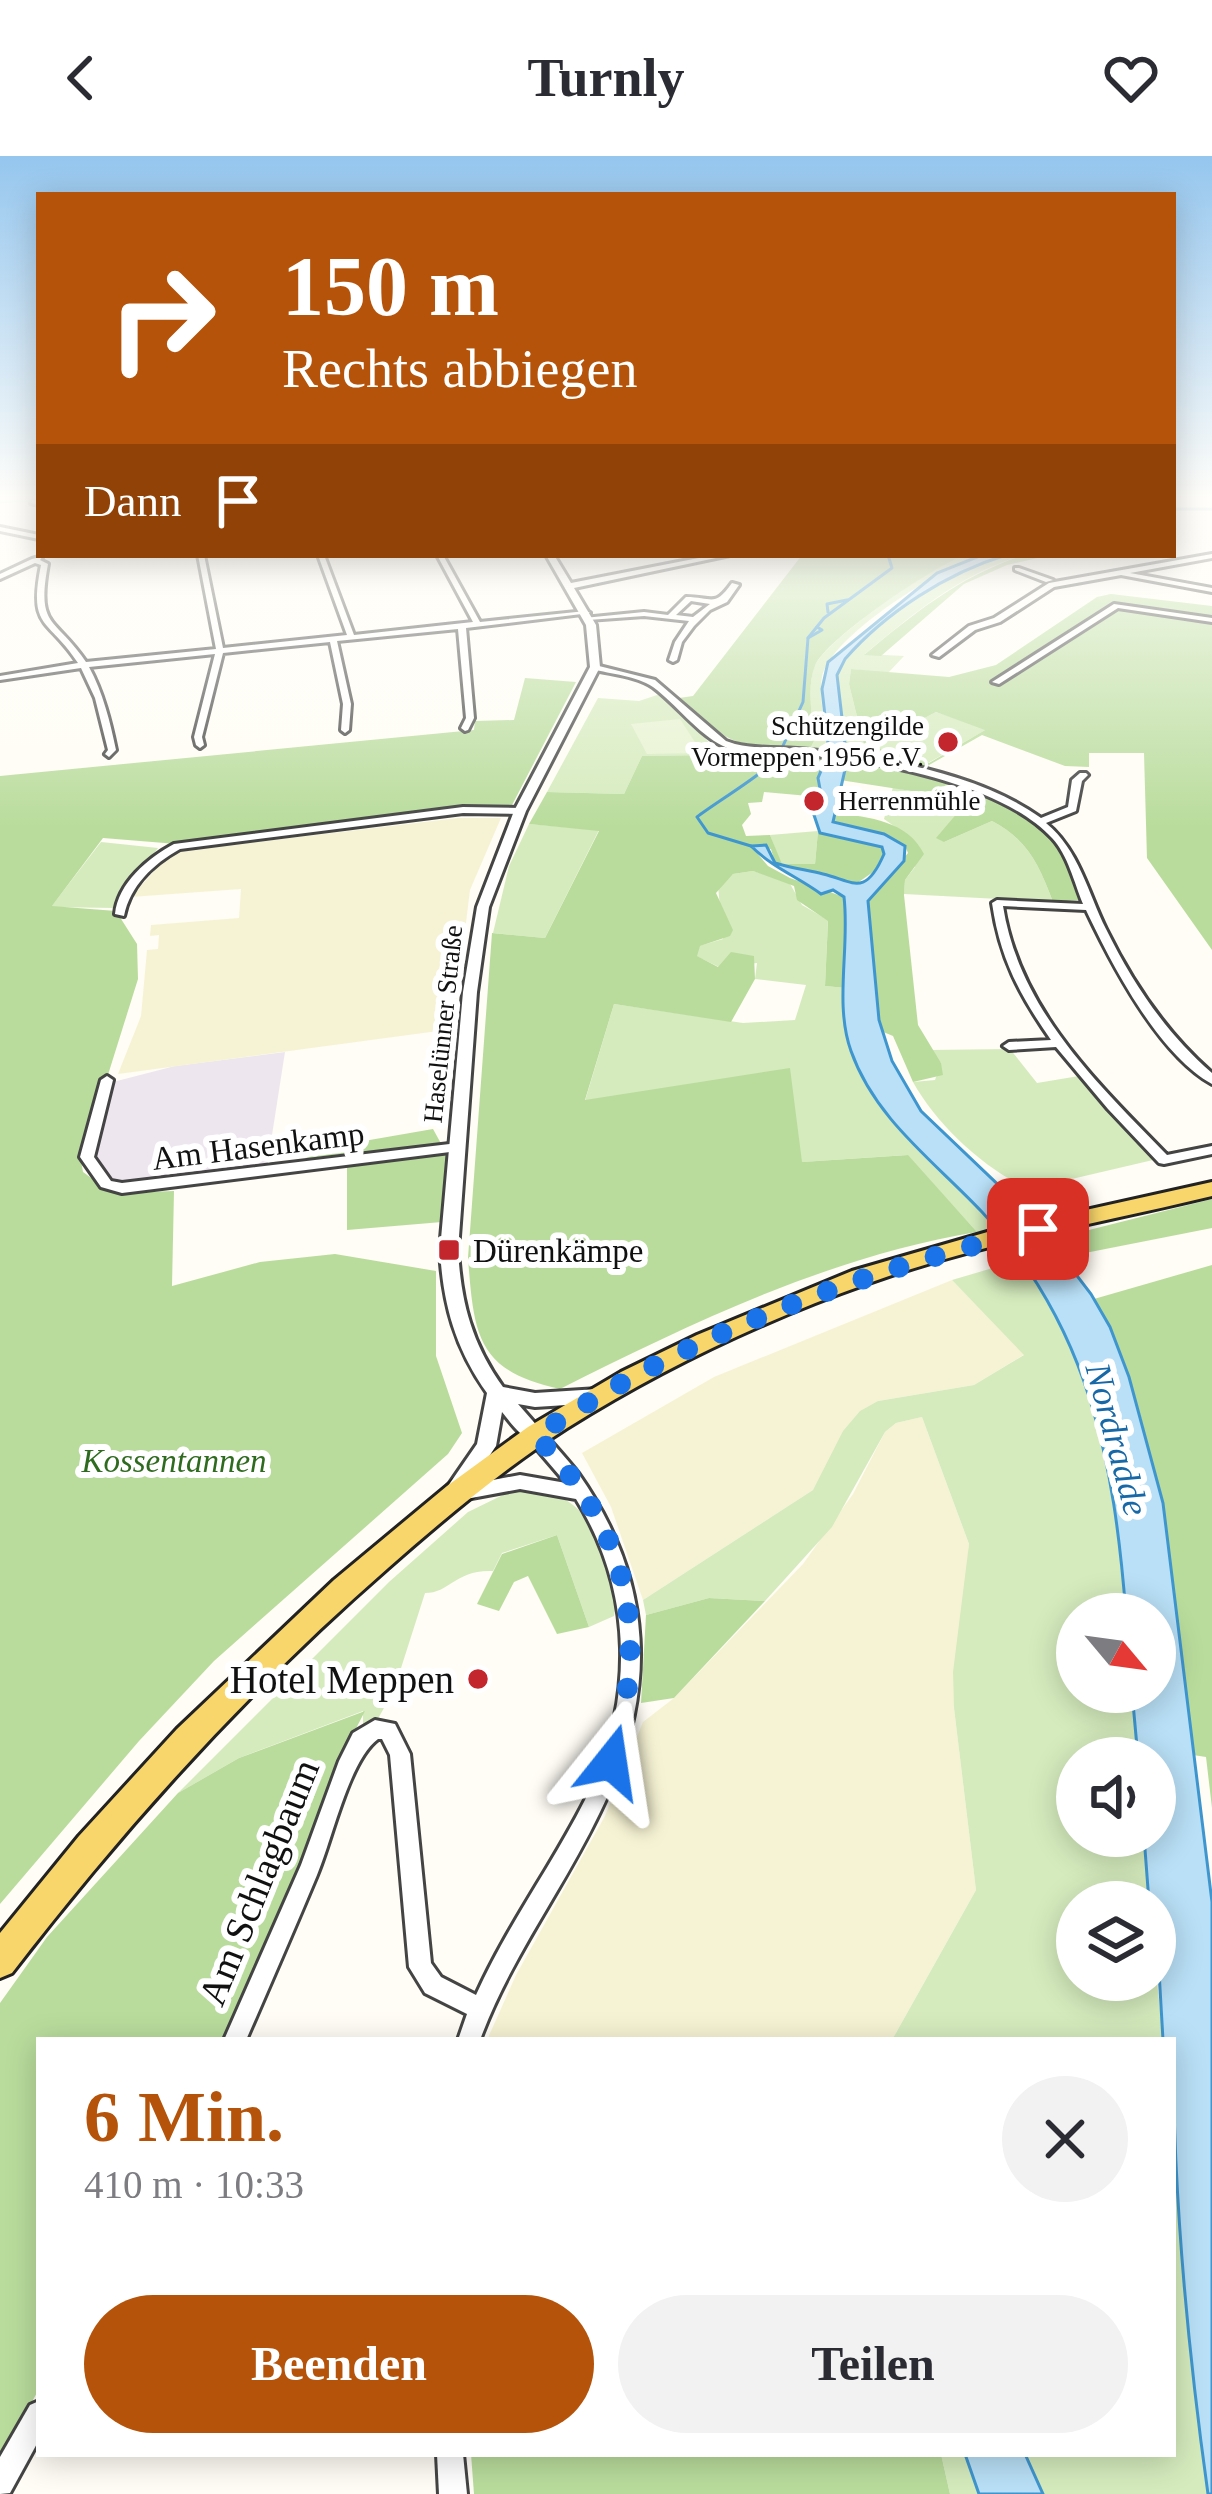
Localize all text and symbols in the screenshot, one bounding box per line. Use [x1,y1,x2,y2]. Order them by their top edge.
icon: back [48,45,114,111]
icon: heart [1098,45,1164,111]
text: Turnly [527,48,685,108]
icon: right [84,240,240,396]
text: 150 m [282,240,499,333]
text: Rechts abbiegen [282,339,637,399]
icon: arrive [205,468,271,534]
text: Dann [84,476,181,526]
place label: Schützengilde Vormeppen 1956 e.V. [691,711,924,772]
marker: Schützengilde Vormeppen 1956 e.V. [935,729,961,755]
place label: Herrenmühle [838,786,980,816]
marker: Herrenmühle [801,788,827,814]
street label: Haselünner Straße [418,924,468,1124]
street label: Am Hasenkamp [150,1115,366,1177]
pin [987,1178,1089,1280]
icon: arrive [1005,1196,1071,1262]
place label: Dürenkämpe [473,1233,643,1269]
marker: Dürenkämpe [436,1237,462,1263]
water label: Nordradde [1077,1357,1157,1520]
park label: Kossentannen [80,1443,267,1479]
north arrow [1056,1593,1176,1713]
map controls [1056,1593,1176,2001]
place label: Hotel Meppen [230,1658,454,1702]
marker: Hotel Meppen [465,1666,491,1692]
position arrow [548,1699,674,1825]
button: sound [1056,1737,1176,1857]
street label: Am Schlagbaum [190,1753,328,2012]
button: layers [1056,1881,1176,2001]
button: close [1002,2076,1128,2202]
text: 6 Min. [84,2077,284,2157]
text: 410 m · 10:33 [84,2163,304,2206]
button: Beenden [84,2295,594,2433]
button: Teilen [618,2295,1128,2433]

